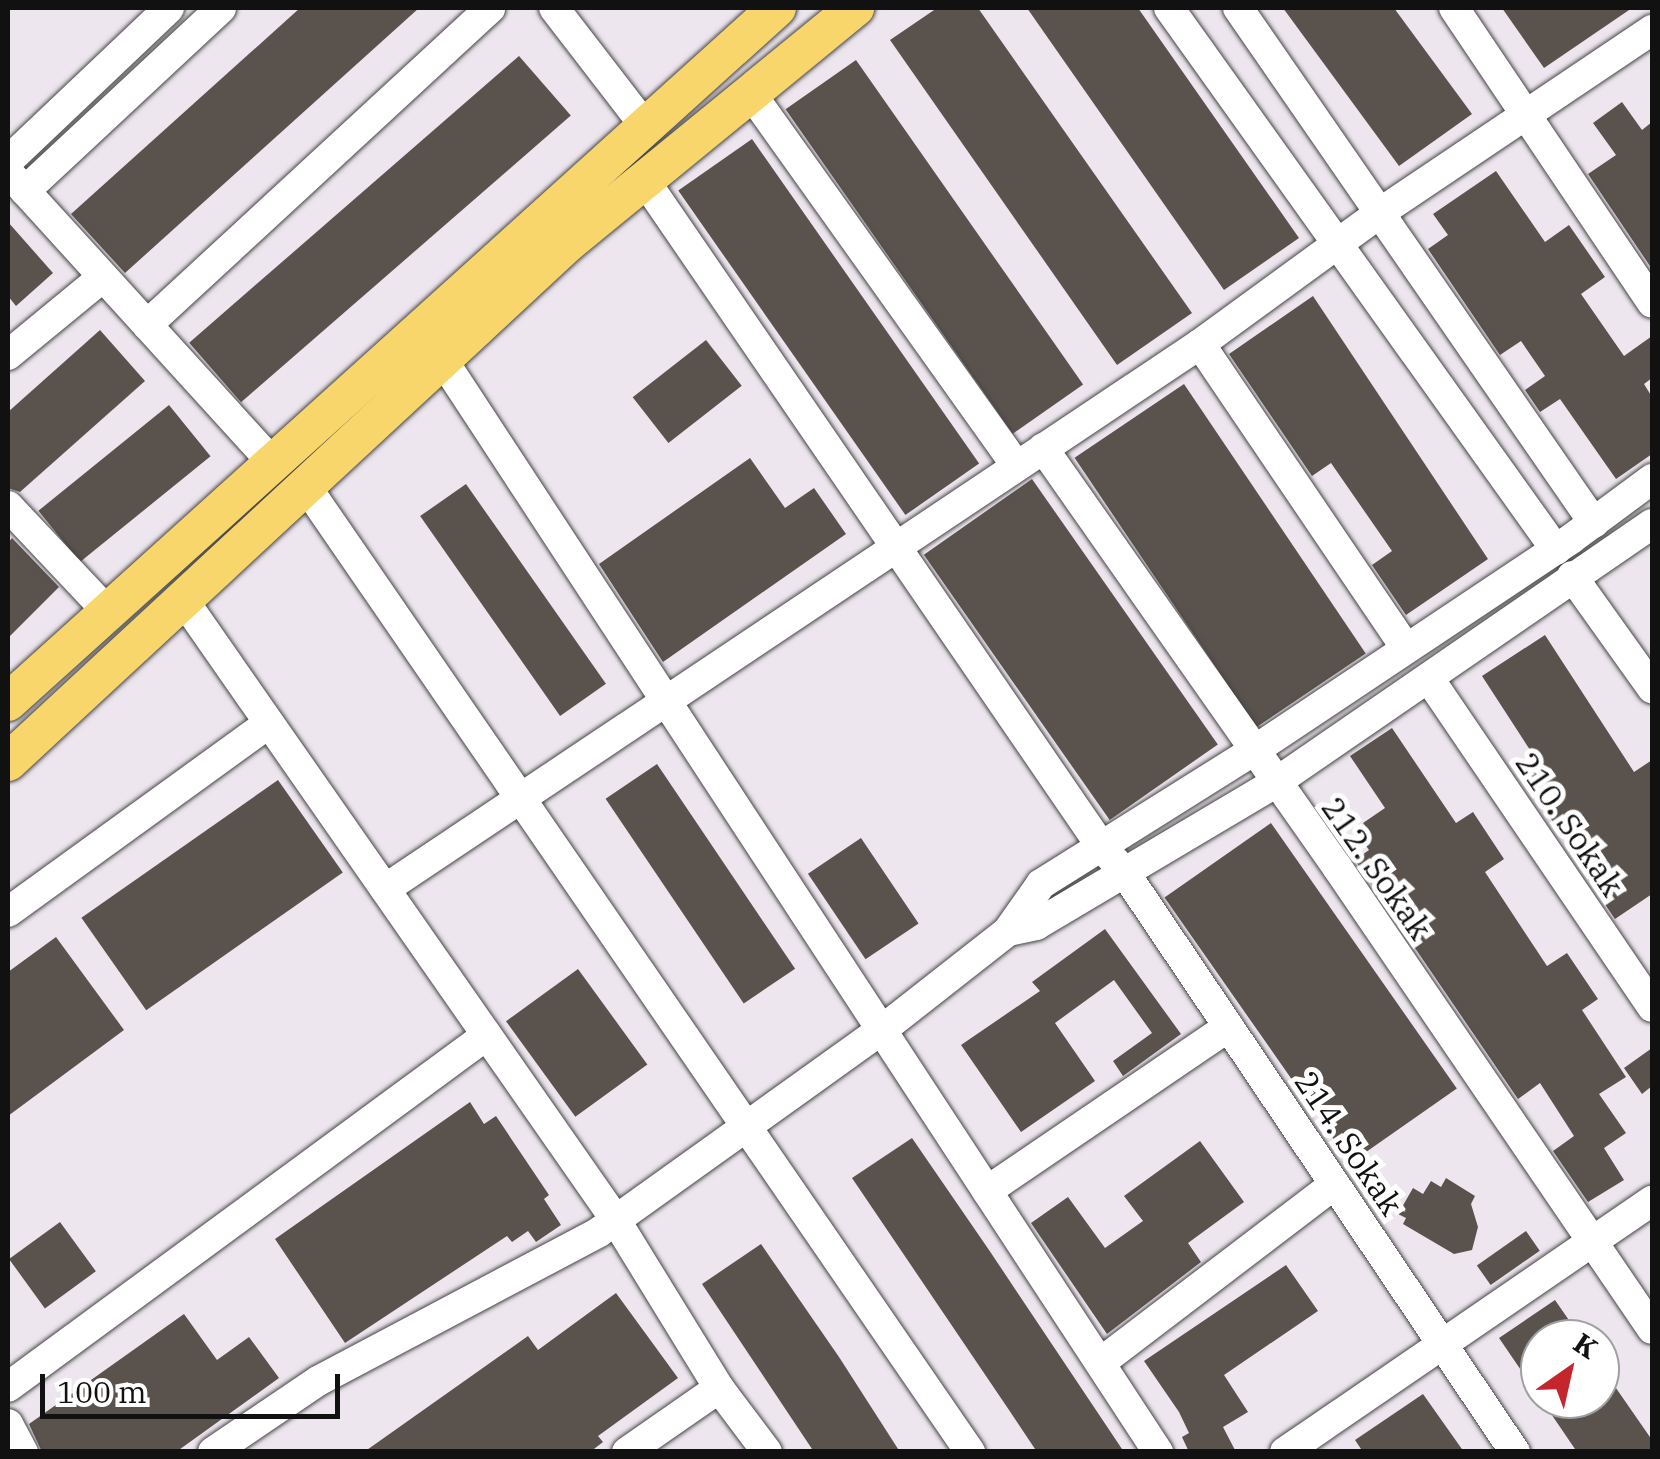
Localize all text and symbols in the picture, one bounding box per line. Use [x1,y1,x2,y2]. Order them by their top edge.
street label: 210. Sokak [1508,745,1632,903]
street label: 212. Sokak [1314,789,1440,947]
street label: 214. Sokak [1287,1064,1411,1222]
north arrow [1520,1319,1620,1419]
text: K [1567,1324,1605,1367]
scale bar [45,1354,345,1416]
text: 100 m [57,1372,147,1411]

